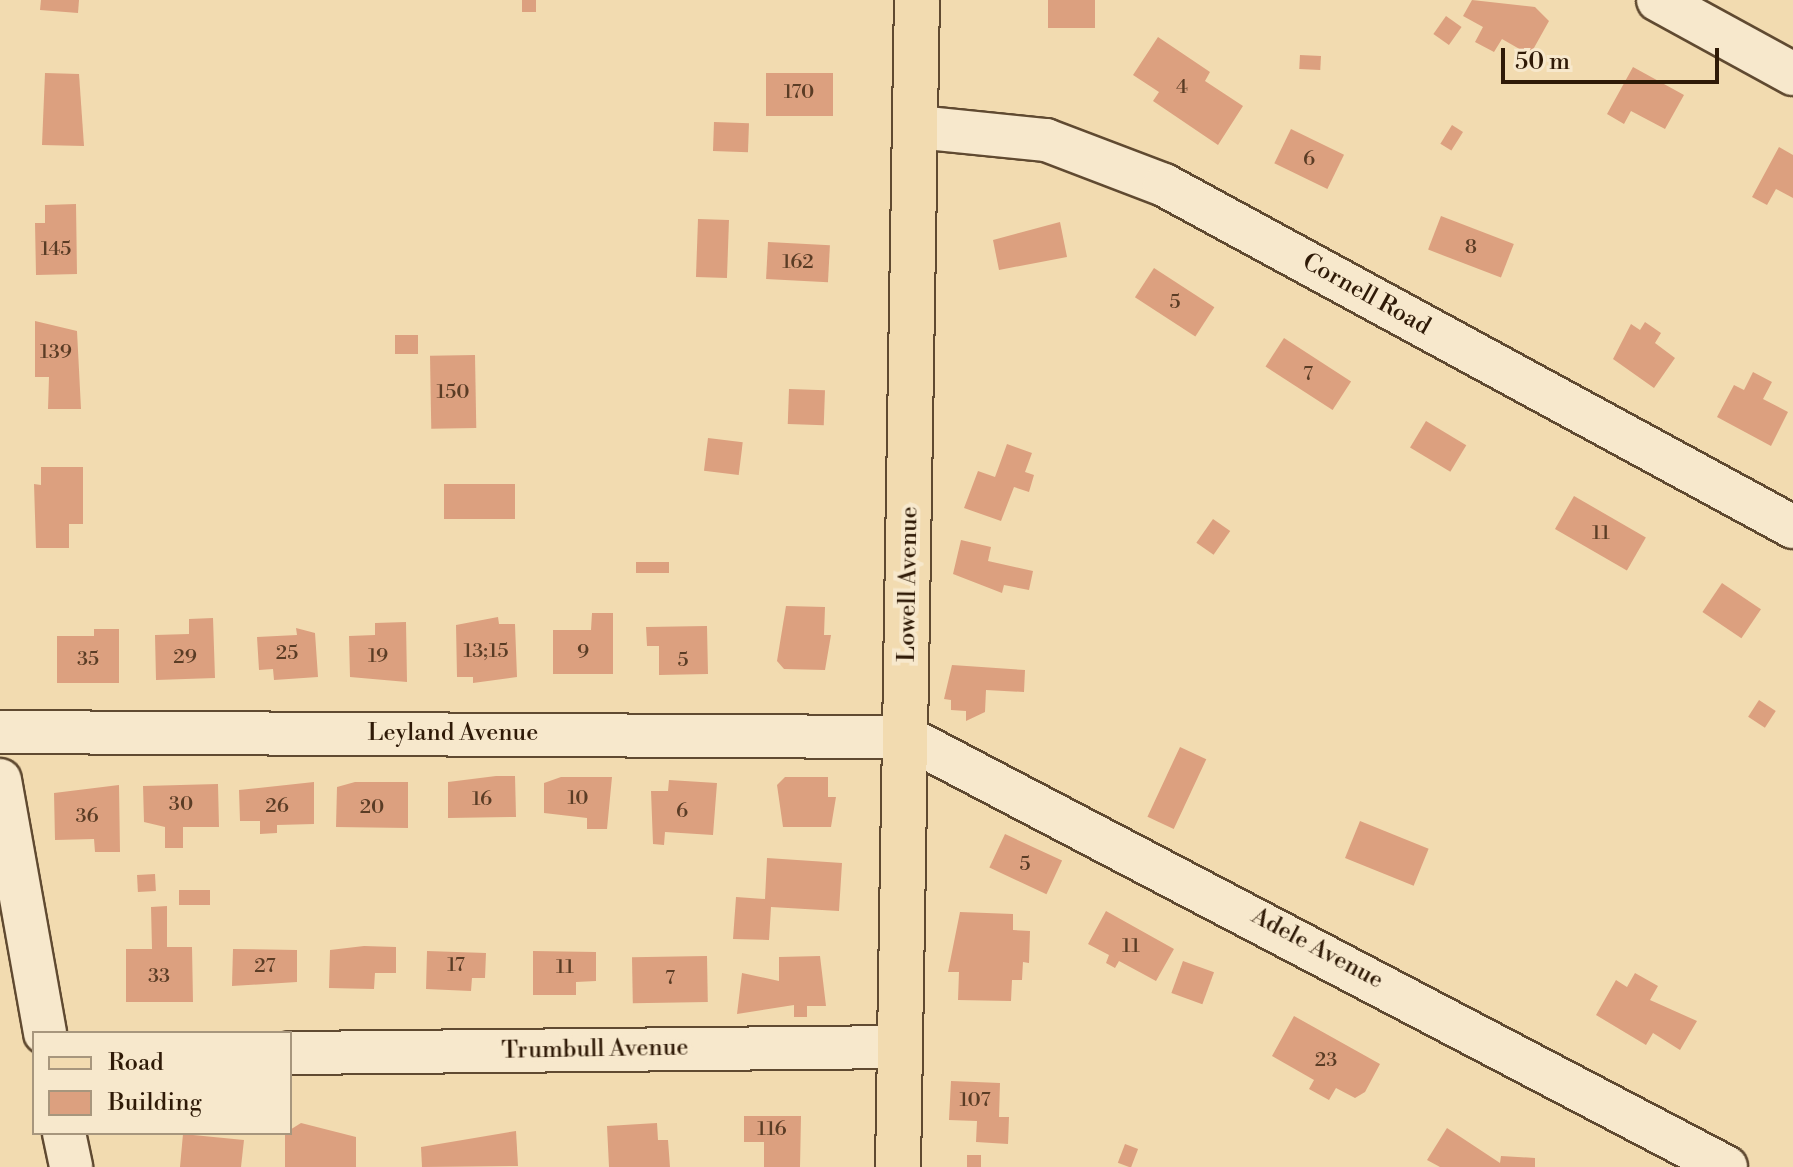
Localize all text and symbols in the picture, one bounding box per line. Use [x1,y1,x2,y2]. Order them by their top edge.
scale bar [1505,32,1723,82]
text: 50 m [1515,47,1570,77]
house number: 4 [1176,75,1188,99]
house number: 170 [784,80,814,104]
house number: 6 [1303,147,1315,171]
house number: 8 [1465,235,1477,259]
house number: 145 [41,237,71,261]
street label: Cornell Road [1297,248,1435,342]
house number: 162 [782,250,814,274]
house number: 5 [1169,290,1181,314]
house number: 139 [40,340,72,364]
house number: 7 [1303,362,1313,386]
house number: 150 [437,380,469,404]
street label: Lowell Avenue [893,506,925,662]
house number: 11 [1592,521,1610,545]
house number: 13;15 [464,639,508,663]
house number: 9 [577,640,589,664]
house number: 25 [276,641,298,665]
house number: 19 [368,644,388,668]
house number: 29 [173,645,197,669]
house number: 35 [77,647,99,671]
house number: 5 [677,648,689,672]
street label: Leyland Avenue [368,720,538,748]
house number: 10 [567,786,589,810]
house number: 16 [472,787,492,811]
house number: 30 [169,792,193,816]
house number: 26 [265,794,289,818]
house number: 20 [360,795,384,819]
house number: 6 [676,799,688,823]
house number: 36 [75,804,99,828]
house number: 5 [1019,852,1031,876]
street label: Adele Avenue [1246,902,1388,996]
house number: 11 [1122,934,1140,958]
house number: 17 [447,953,465,977]
house number: 27 [254,954,276,978]
house number: 11 [556,955,574,979]
house number: 33 [148,964,170,988]
house number: 7 [665,966,675,990]
legend [32,1031,292,1135]
street label: Trumbull Avenue [501,1034,689,1066]
text: Road [108,1048,164,1078]
house number: 23 [1315,1048,1337,1072]
text: Building [108,1088,202,1118]
house number: 107 [959,1088,991,1112]
house number: 116 [757,1117,787,1141]

